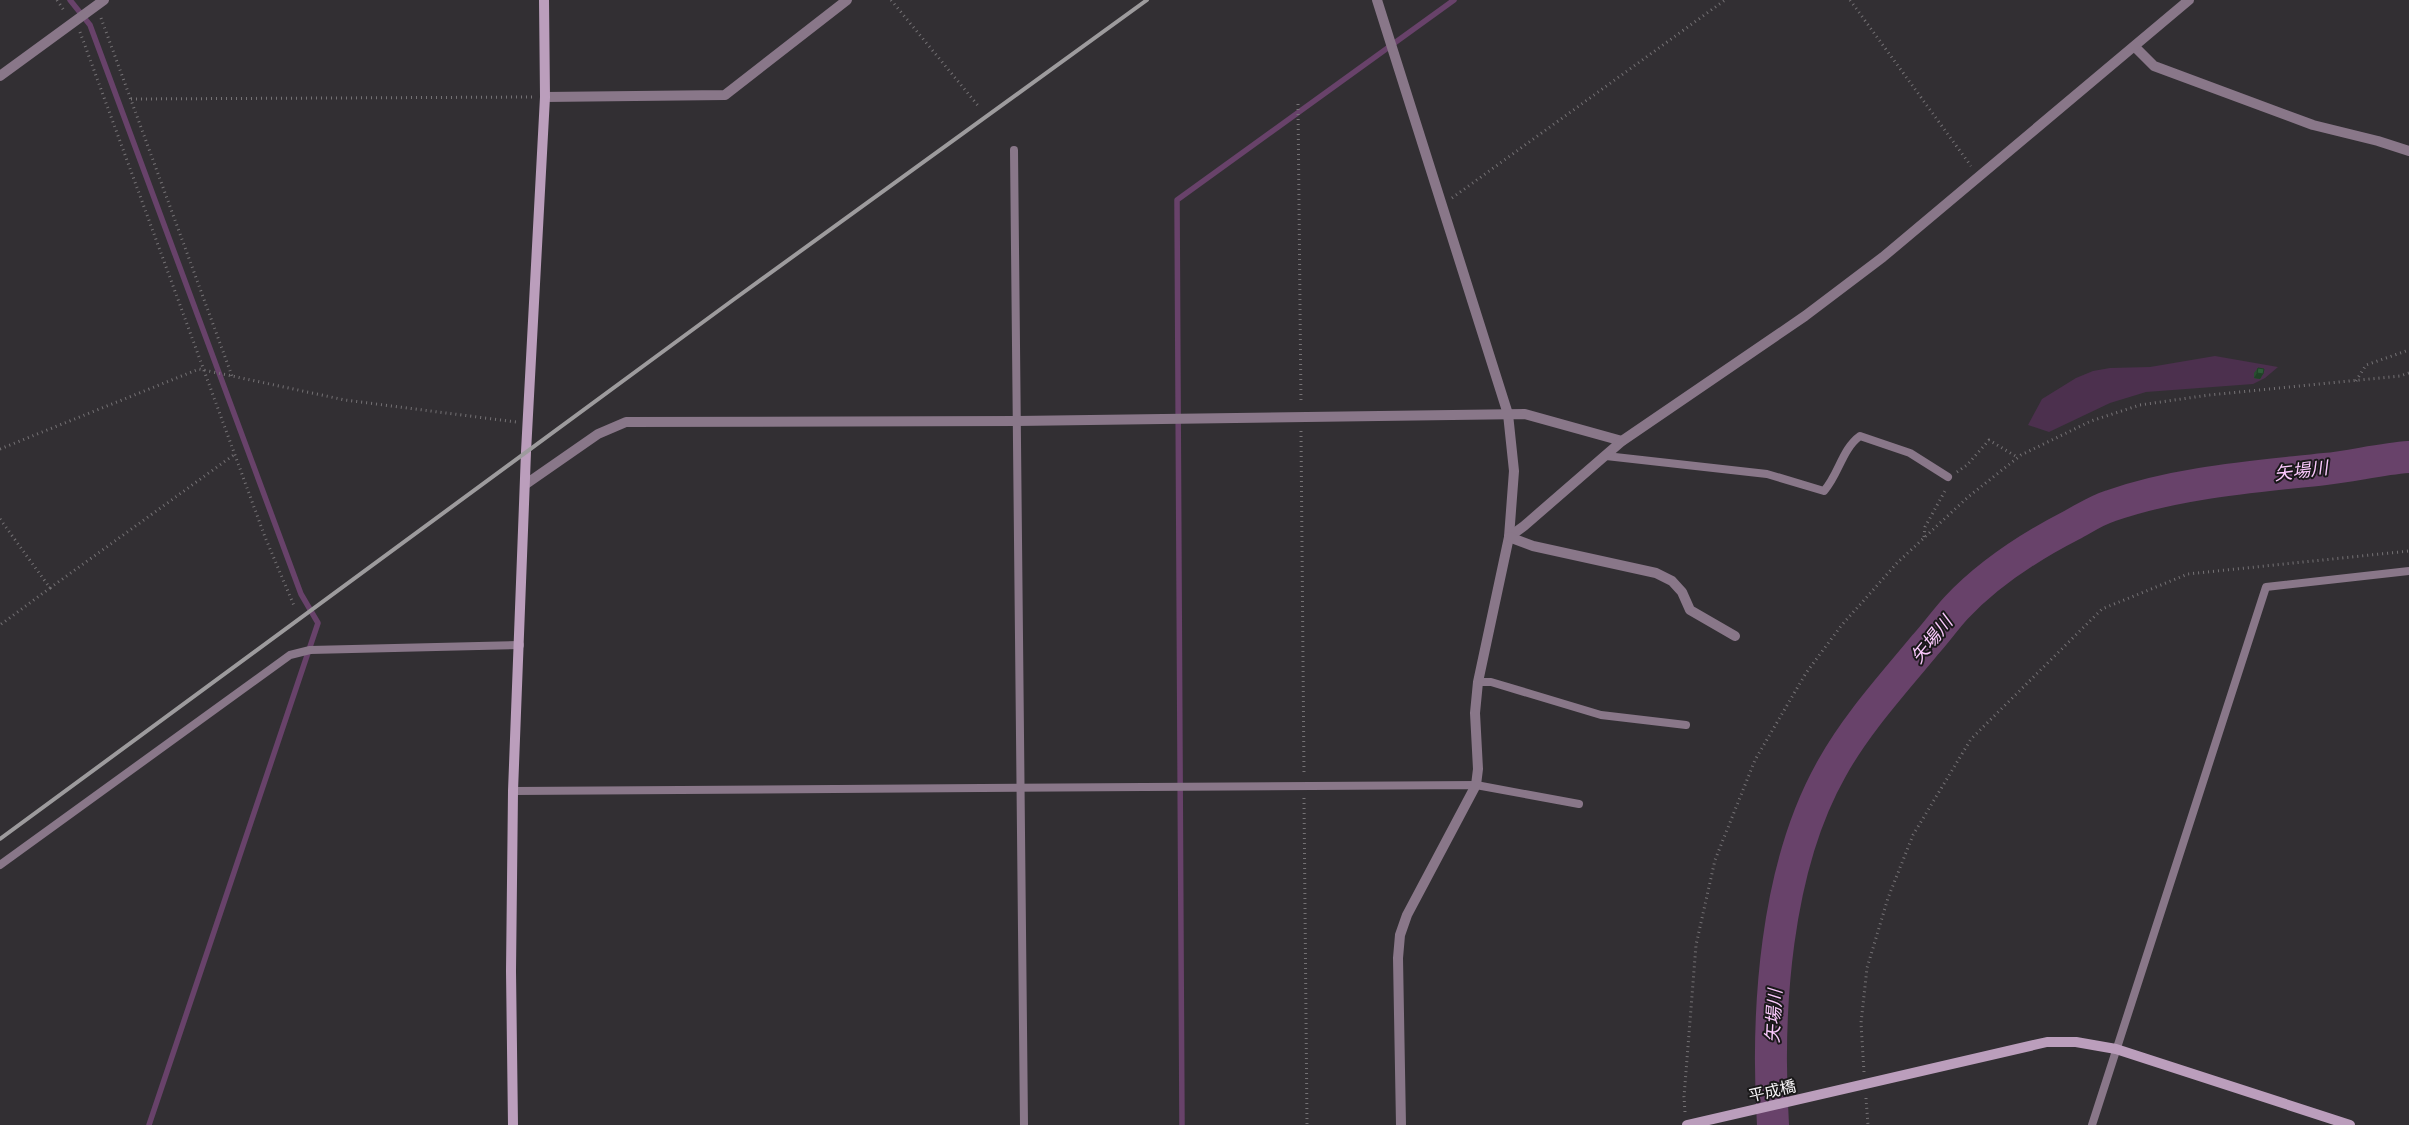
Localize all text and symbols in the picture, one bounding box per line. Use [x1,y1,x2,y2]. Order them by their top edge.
water label: 矢場川 [2273,456,2331,484]
water label: 矢場川 [1905,610,1958,667]
water label: 矢場川 [1761,986,1786,1044]
street label: 平成橋 [1746,1075,1798,1105]

